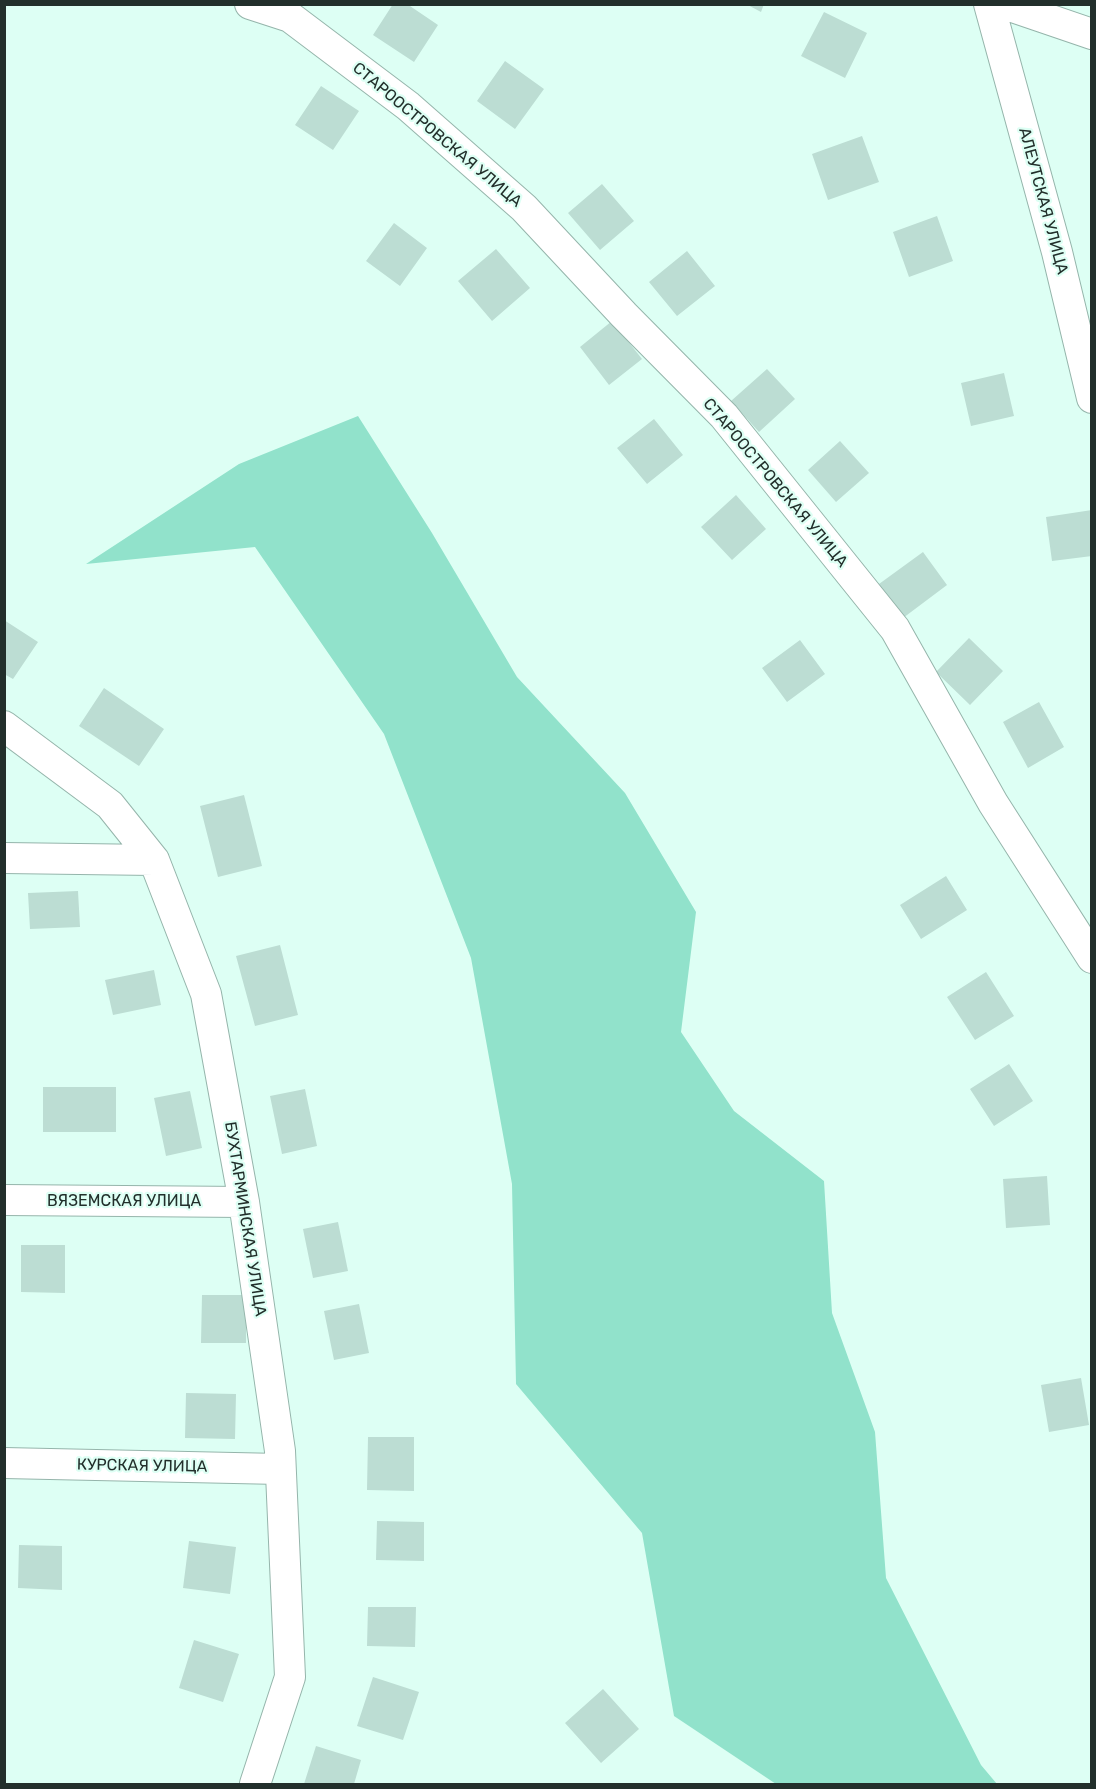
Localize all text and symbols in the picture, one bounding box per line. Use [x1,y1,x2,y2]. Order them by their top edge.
street label: СТАРООСТРОВСКАЯ УЛИЦА [349,59,525,211]
street label: АЛЕУТСКАЯ УЛИЦА [1014,126,1072,276]
street label: СТАРООСТРОВСКАЯ УЛИЦА [699,395,851,571]
street label: БУХТАРМИНСКАЯ УЛИЦА [220,1120,270,1318]
street label: ВЯЗЕМСКАЯ УЛИЦА [47,1191,201,1211]
street label: КУРСКАЯ УЛИЦА [77,1455,207,1477]

